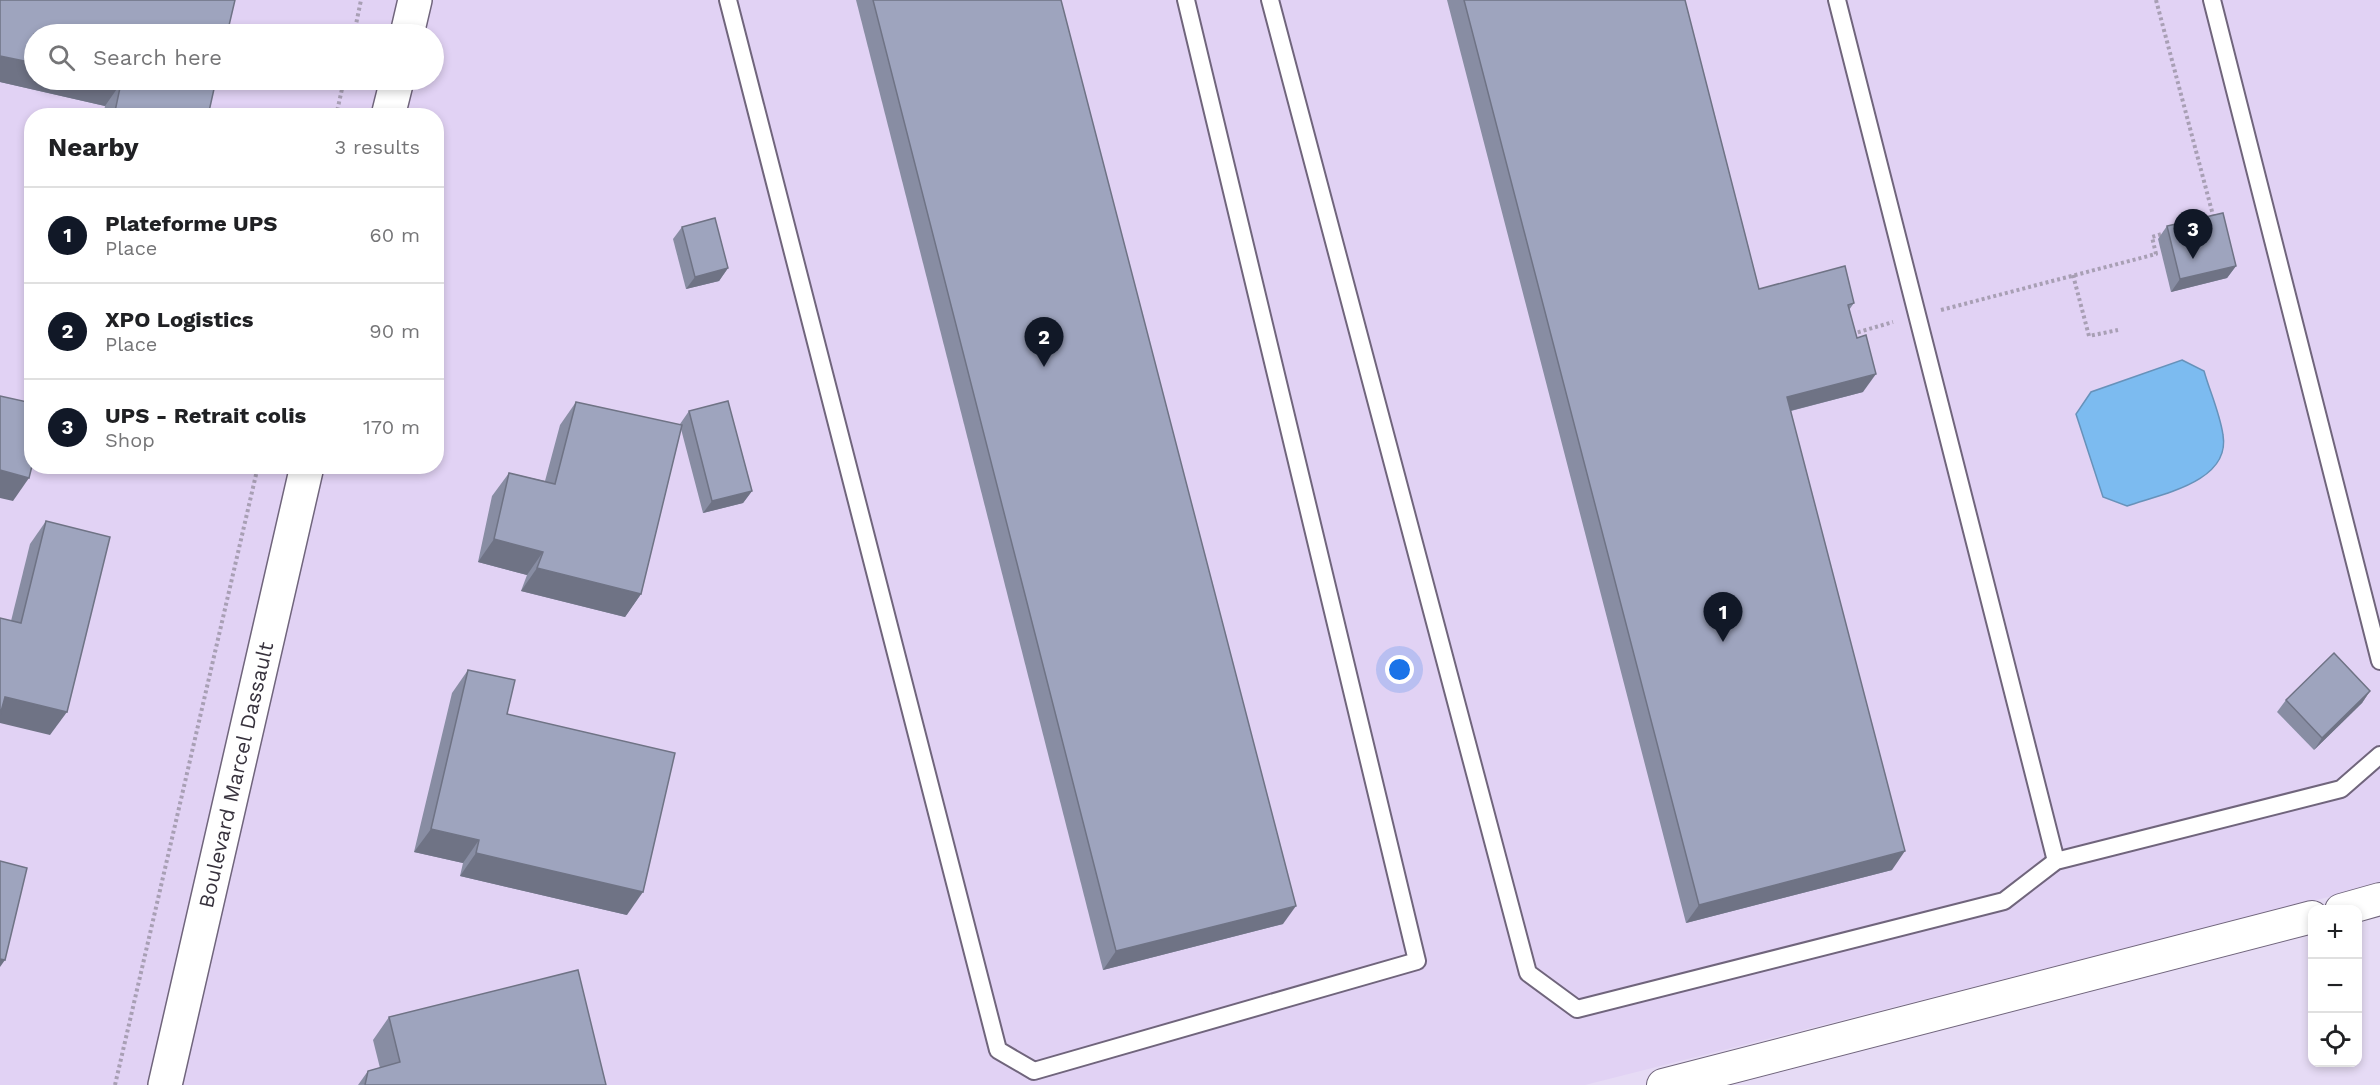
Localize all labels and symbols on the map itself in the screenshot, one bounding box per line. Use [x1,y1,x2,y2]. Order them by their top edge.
pin: 3 [2174,210,2212,259]
pin: 2 [1024,318,1064,367]
pin: 1 [1704,592,1742,642]
street label: Boulevard Marcel Dassault [193,639,278,910]
your location [1385,655,1414,684]

